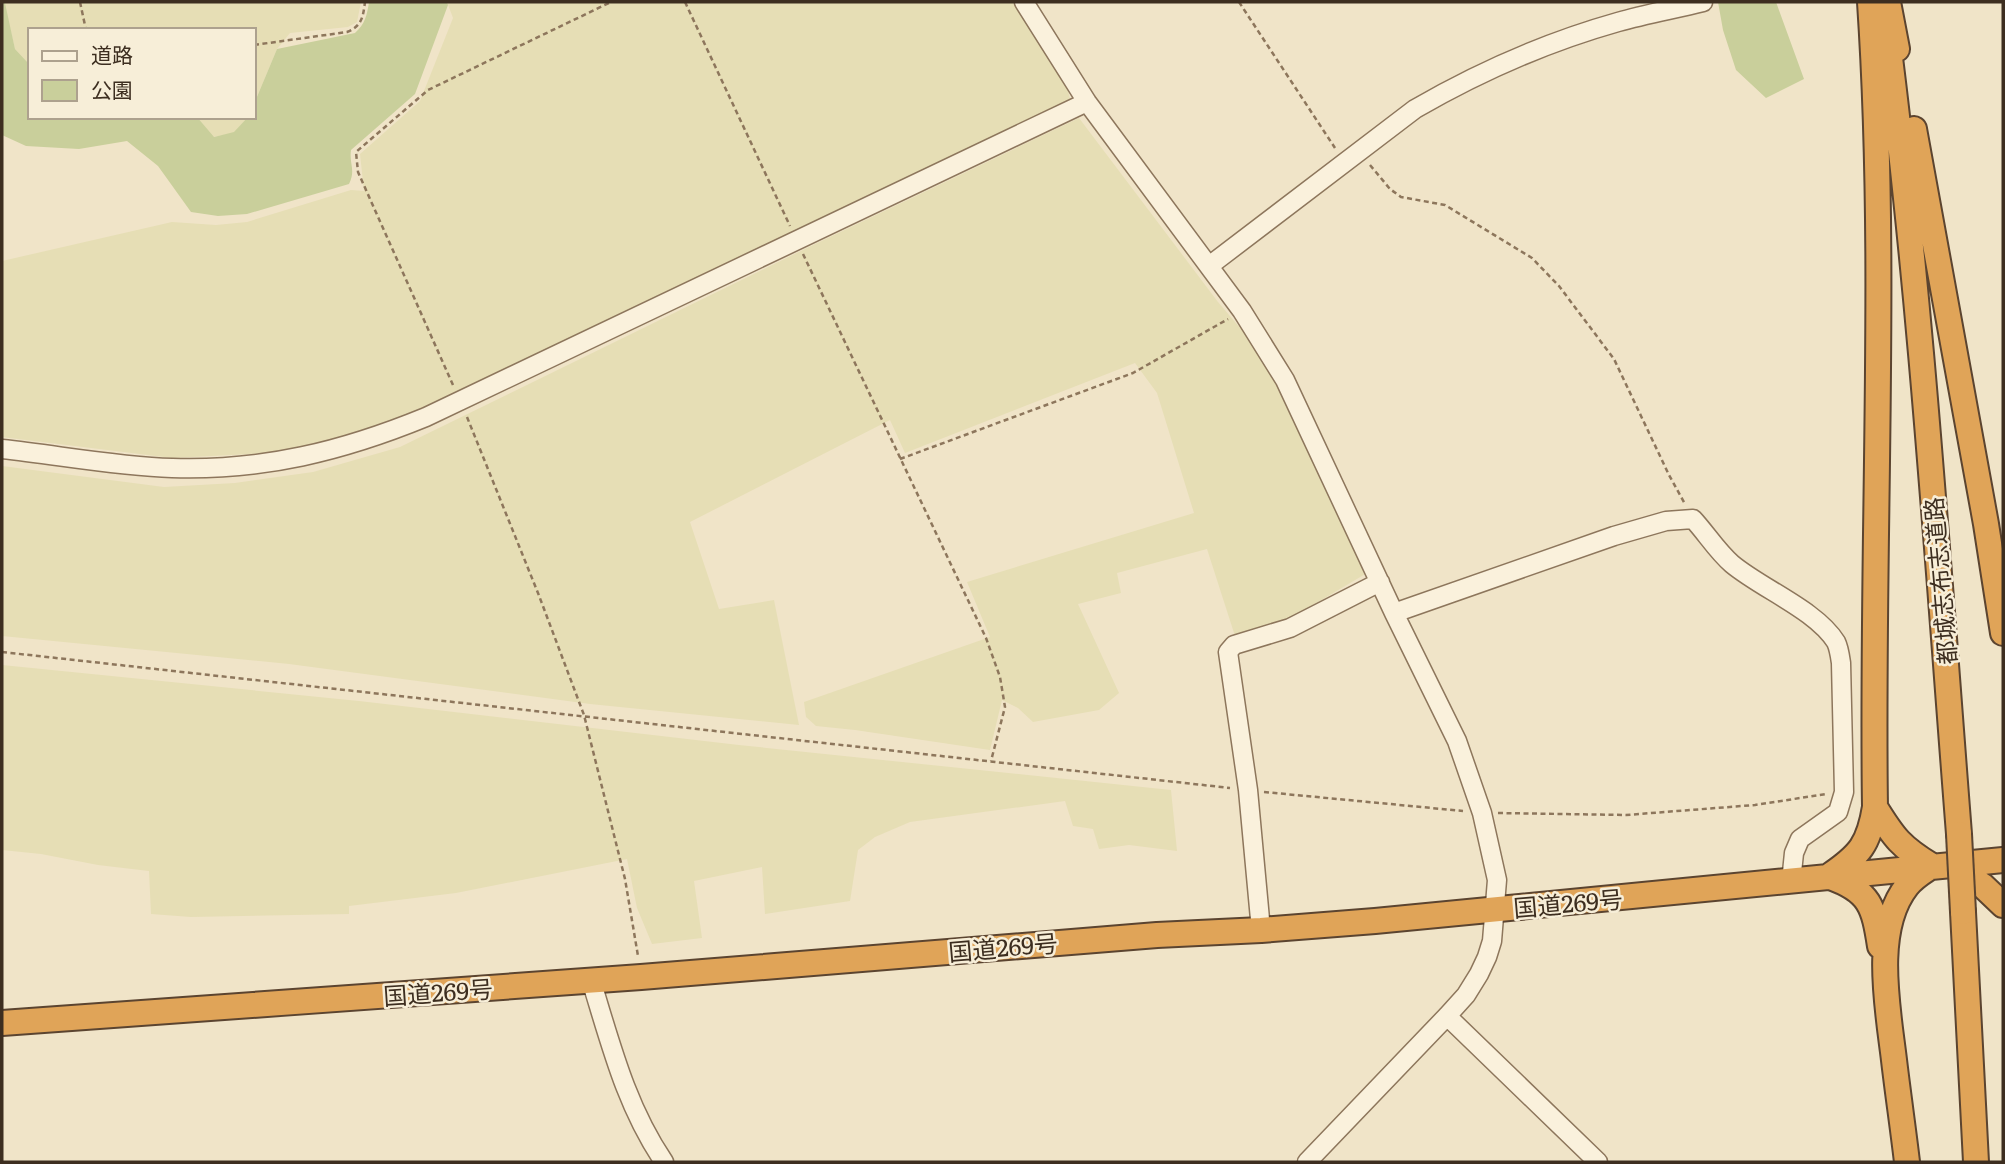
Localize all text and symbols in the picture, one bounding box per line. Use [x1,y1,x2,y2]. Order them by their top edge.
legend [28,28,256,119]
text: 道路 [91,38,133,69]
text: 公園 [91,73,133,104]
street label: 都城志布志道路 [1914,496,1964,666]
street label: 国道269号 [1512,880,1624,924]
street label: 国道269号 [947,924,1059,968]
street label: 国道269号 [382,970,494,1012]

